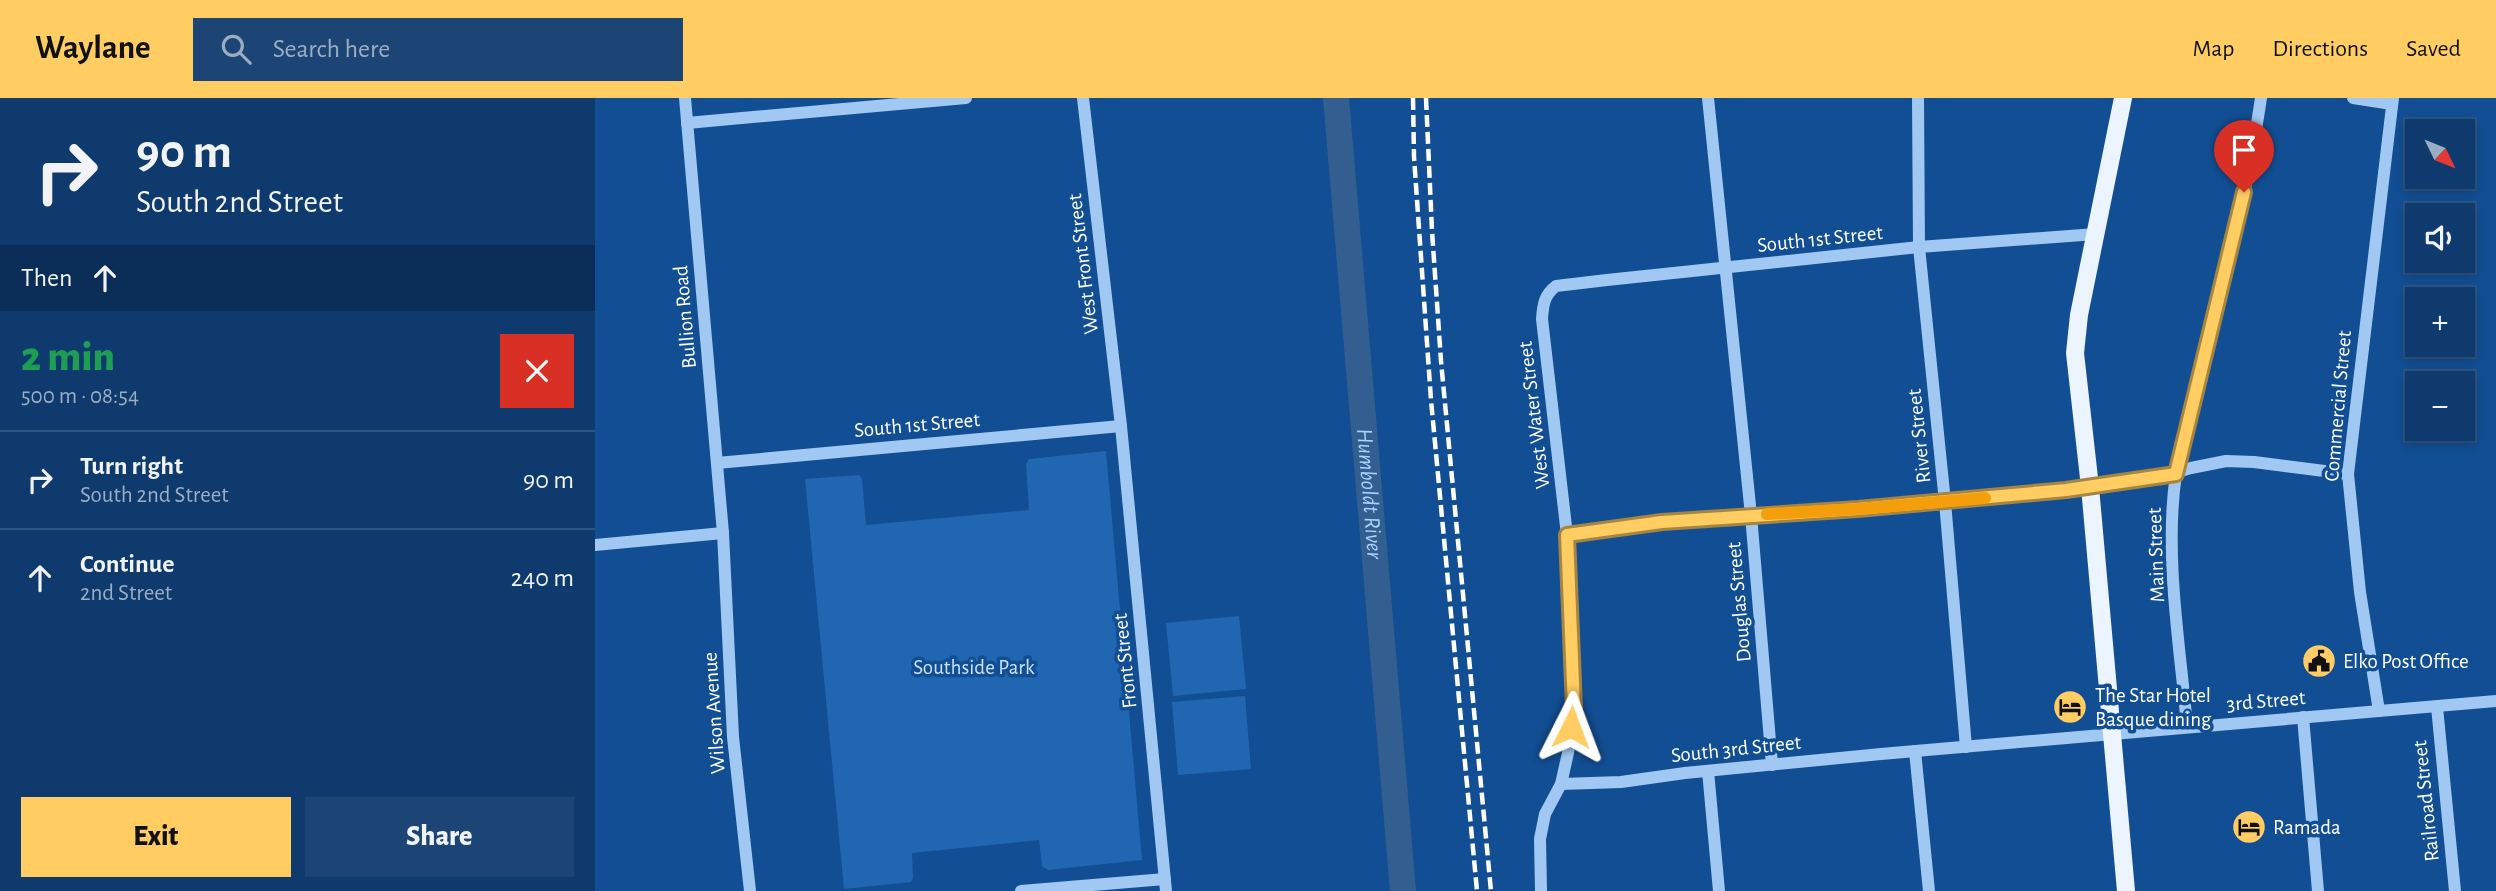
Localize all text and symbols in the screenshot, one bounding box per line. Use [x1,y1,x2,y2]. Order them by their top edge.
search box [193,18,683,81]
icon: search [217,30,255,68]
text: Waylane [35,32,151,65]
text: Search here [273,36,390,62]
text: Map [2192,37,2234,61]
text: Directions [2272,37,2368,61]
text: Saved [2406,37,2461,61]
north arrow [2405,119,2475,189]
map controls [2405,119,2475,441]
pin [2214,120,2274,192]
icon: right [21,126,112,217]
text: 90 m [136,128,232,177]
icon: arrive [2225,131,2263,169]
text: South 2nd Street [136,186,343,218]
street label: West Front Street [1064,192,1102,335]
button: sound [2405,203,2475,273]
street label: South 1st Street [1756,222,1884,256]
icon: ahead [86,259,124,297]
street label: Bullion Road [670,264,700,370]
text: Then [21,265,72,291]
button: + [2405,287,2475,357]
street label: Commercial Street [2321,329,2355,482]
button: close [500,334,574,408]
text: 2 min [21,336,115,378]
street label: West Water Street [1514,340,1553,490]
button: − [2405,371,2475,441]
text: 500 m · 08:54 [21,385,139,408]
street label: River Street [1904,388,1934,484]
street label: South 1st Street [853,409,981,441]
water label: Humboldt River [1352,427,1386,560]
text: Turn right [80,453,183,479]
icon: right [21,461,59,499]
text: 90 m [523,467,574,493]
text: South 2nd Street [80,484,229,507]
street label: Main Street [2144,507,2168,603]
street label: Douglas Street [1723,541,1755,663]
text: Continue [80,551,175,577]
icon: ahead [21,559,59,597]
text: 240 m [511,565,574,591]
text: 2nd Street [80,582,172,605]
street label: Front Street [1110,612,1140,710]
public building icon: Elko Post Office [2300,642,2338,680]
street label: Wilson Avenue [699,651,729,775]
place label: Elko Post Office [2343,651,2469,672]
park label: Southside Park [913,657,1035,678]
place label: The Star Hotel Basque dining [2095,685,2212,730]
street label: 3rd Street [2226,687,2307,715]
hotel icon: The Star Hotel Basque dining [2051,688,2089,726]
position arrow [1534,690,1608,764]
street label: South 3rd Street [1670,732,1802,766]
street label: Railroad Street [2409,739,2443,863]
button: Exit [21,797,291,877]
button: Share [305,797,574,877]
hotel icon: Ramada [2230,808,2268,846]
place label: Ramada [2273,817,2341,838]

